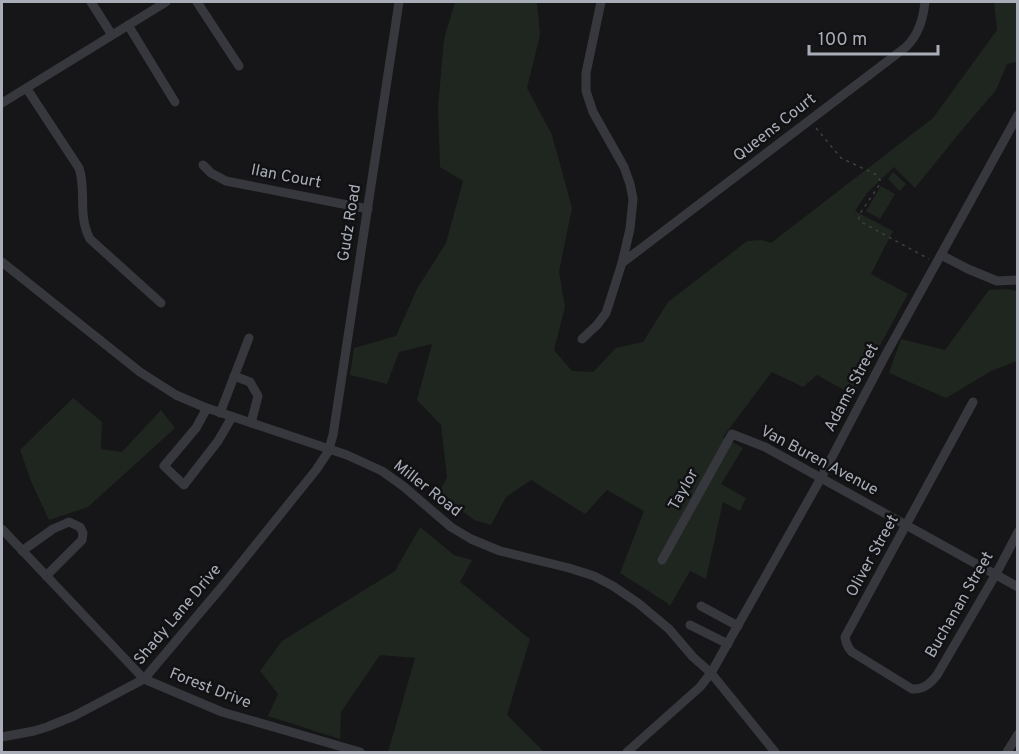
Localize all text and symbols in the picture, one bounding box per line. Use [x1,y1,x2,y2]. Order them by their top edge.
scale bar [809,18,938,56]
text: 100 m [818,29,867,52]
street label: Queens Court [730,89,820,167]
street label: Ilan Court [249,160,323,194]
street label: Gudz Road [334,183,366,263]
street label: Adams Street [820,340,884,436]
street label: Van Buren Avenue [757,422,881,500]
street label: Miller Road [389,456,465,522]
street label: Taylor [664,466,704,514]
street label: Oliver Street [842,511,904,601]
street label: Buchanan Street [921,548,999,662]
street label: Shady Lane Drive [130,560,226,670]
street label: Forest Drive [166,664,254,714]

